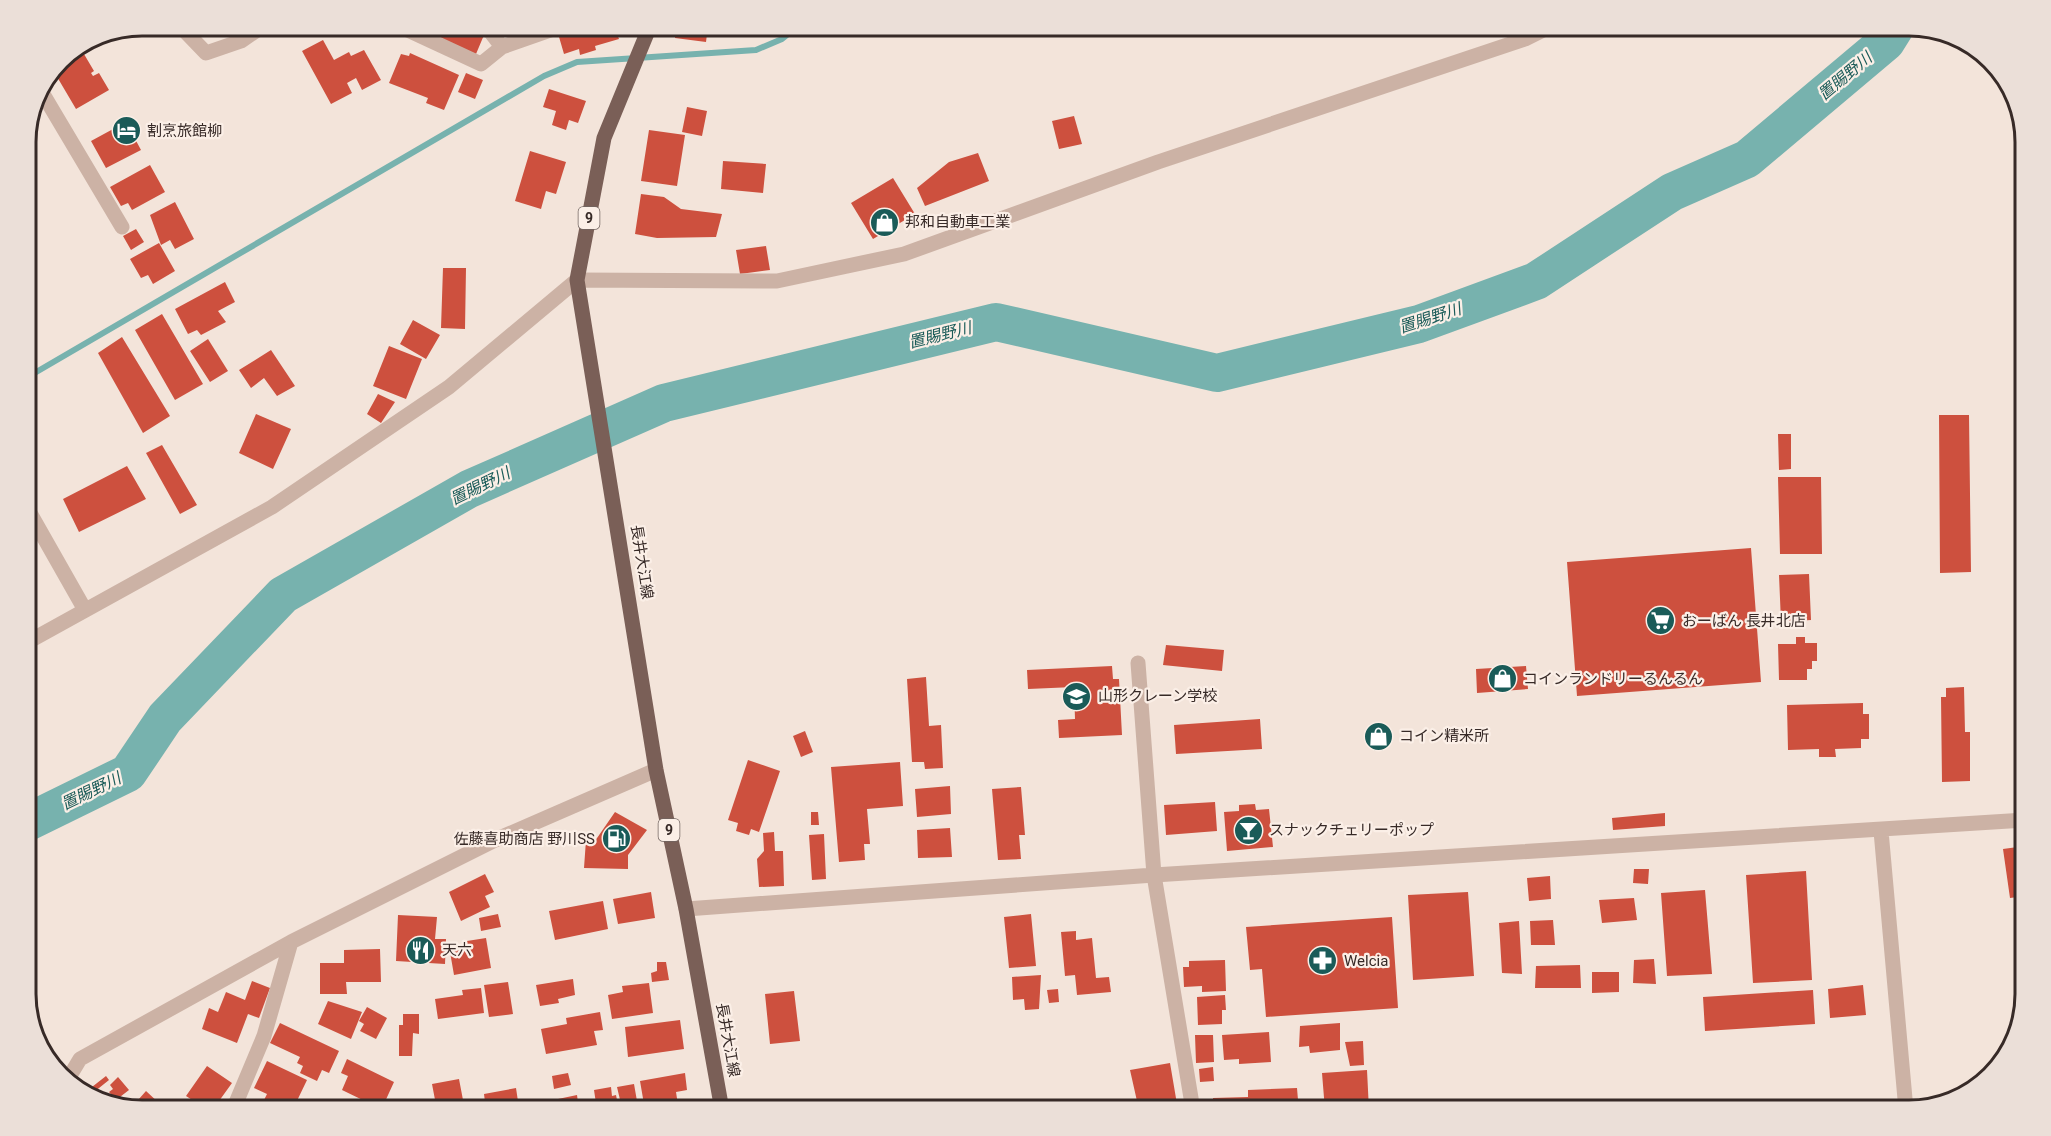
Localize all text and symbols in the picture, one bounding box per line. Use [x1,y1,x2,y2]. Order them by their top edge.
water label: 置賜野川 [1814,47,1877,104]
hotel icon: 割烹旅館柳 [110,115,142,147]
place label: 割烹旅館柳 [147,122,222,140]
shop icon: 邦和自動車工業 [868,206,900,238]
road number: 9 [578,207,600,229]
place label: 邦和自動車工業 [905,213,1010,231]
water label: 置賜野川 [1397,298,1465,337]
water label: 置賜野川 [907,318,975,352]
water label: 置賜野川 [447,463,515,509]
street label: 長井大江線 [627,524,657,600]
supermarket icon: おーばん 長井北店 [1645,605,1677,637]
place label: おーばん 長井北店 [1682,612,1806,630]
shop icon: コインランドリーるんるん [1486,663,1518,695]
place label: コインランドリーるんるん [1523,670,1703,688]
school or university icon: 山形クレーン学校 [1061,680,1093,712]
place label: 山形クレーン学校 [1098,687,1217,705]
shop icon: コイン精米所 [1362,720,1394,752]
place label: コイン精米所 [1399,727,1489,745]
water label: 置賜野川 [58,768,126,814]
bar icon: スナックチェリーポップ [1232,814,1264,846]
road number: 9 [658,819,680,841]
place label: スナックチェリーポップ [1269,821,1434,839]
fuel station icon: 佐藤喜助商店 野川SS [600,823,632,855]
place label: 佐藤喜助商店 野川SS [453,830,595,848]
restaurant icon: 天六 [405,934,437,966]
place label: 天六 [442,941,472,959]
pharmacy icon: Welcia [1307,945,1339,977]
place label: Welcia [1344,952,1388,970]
street label: 長井大江線 [713,1001,743,1079]

